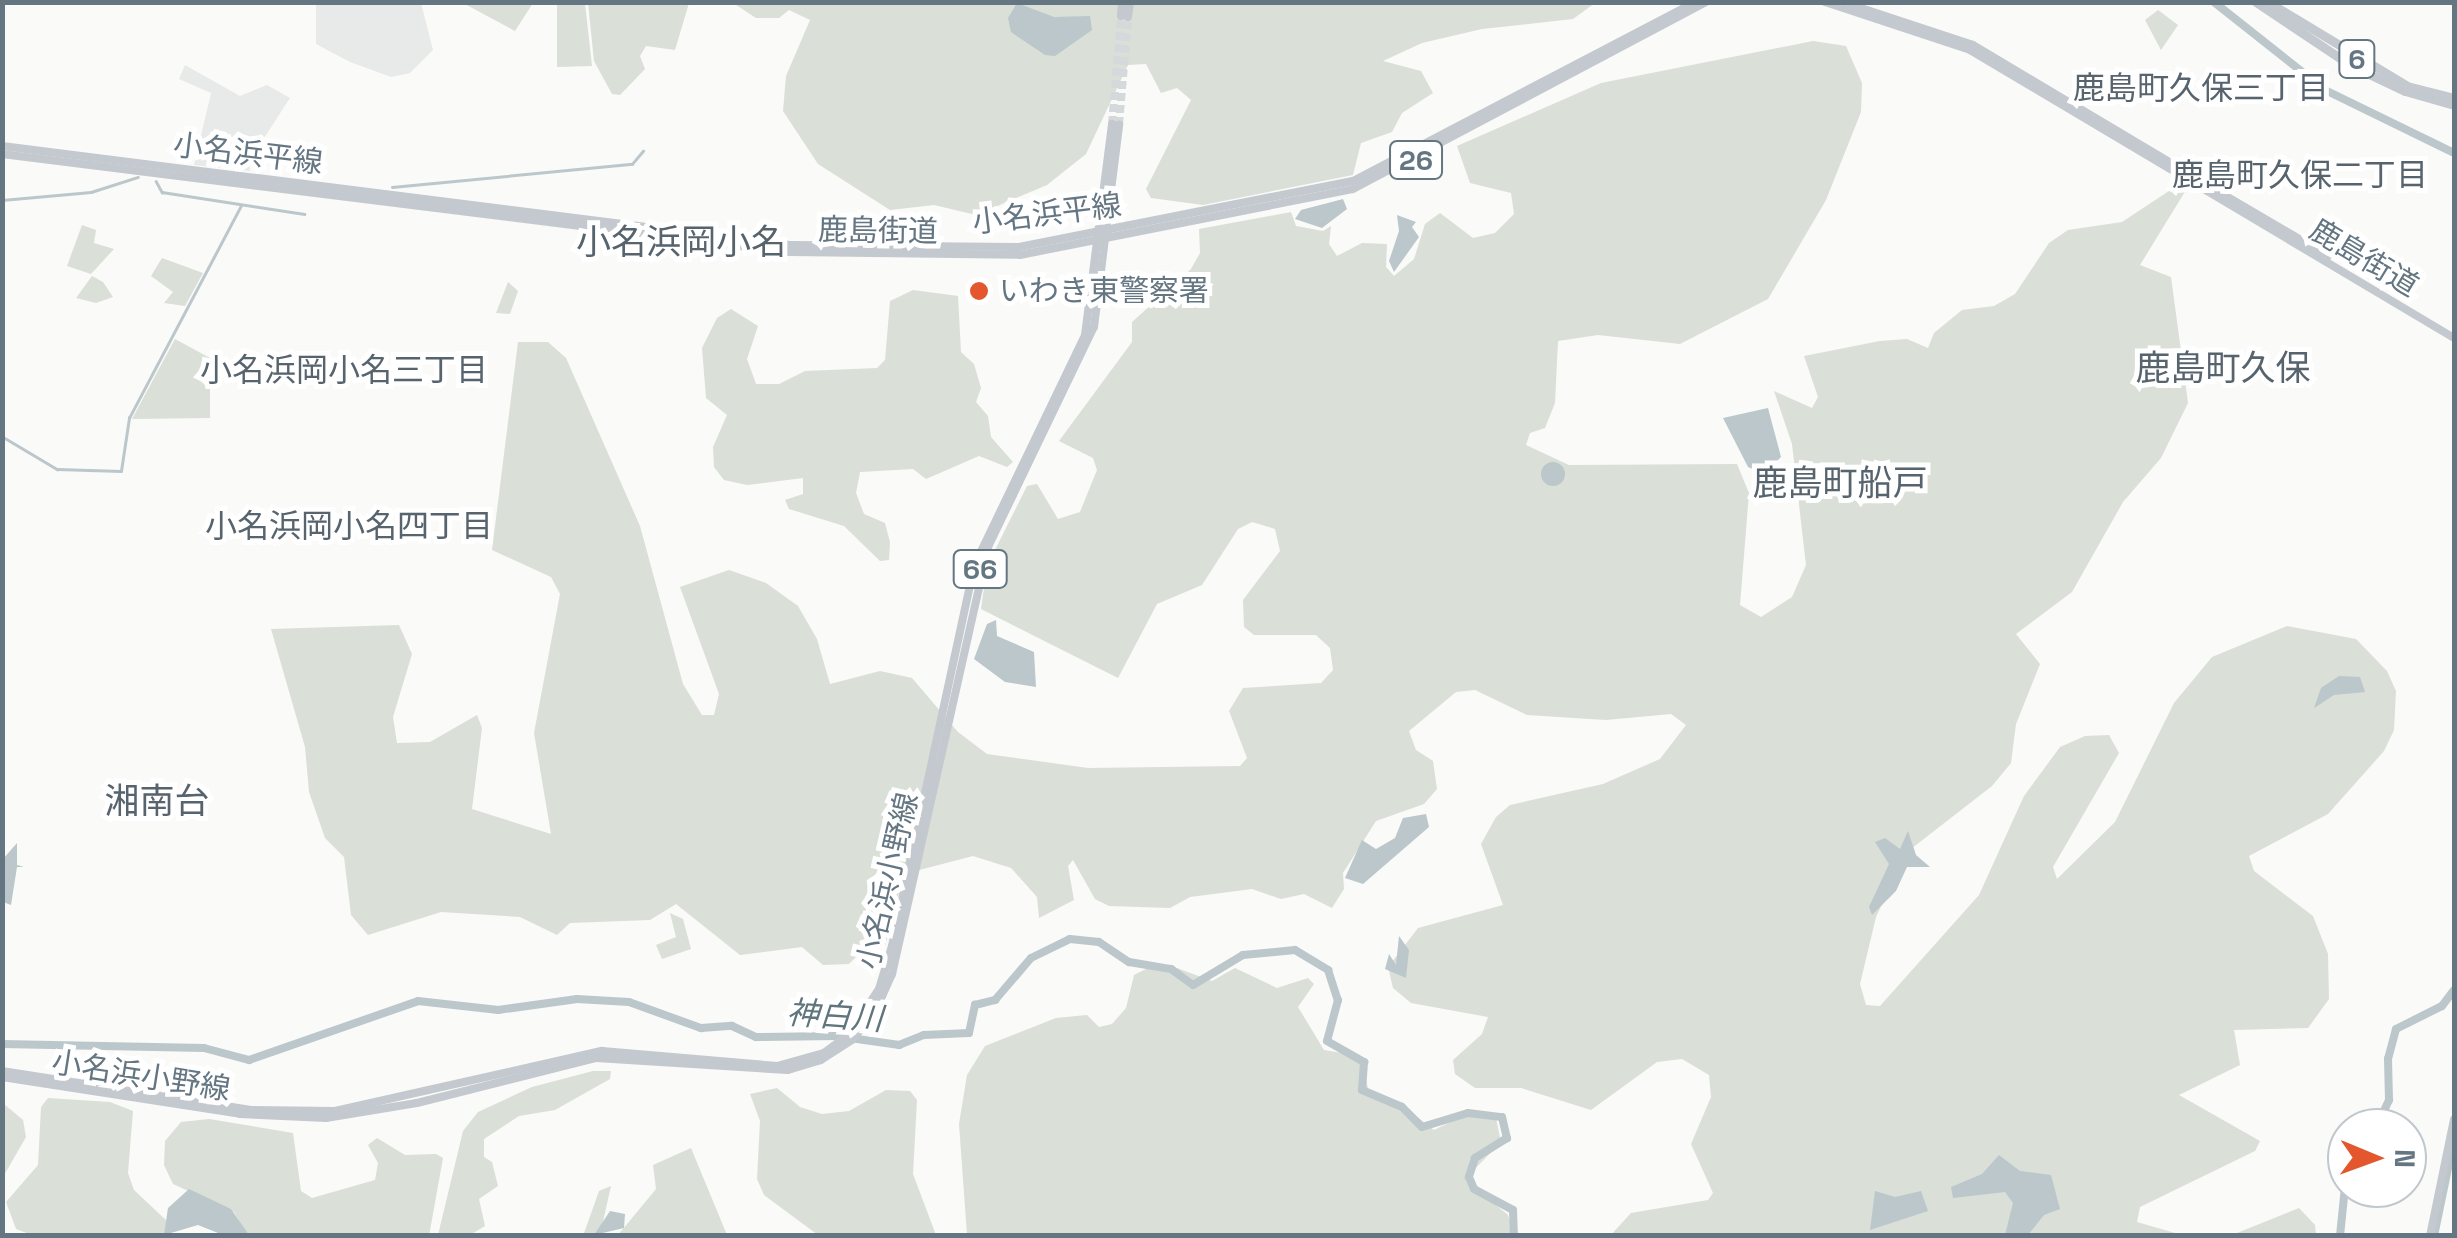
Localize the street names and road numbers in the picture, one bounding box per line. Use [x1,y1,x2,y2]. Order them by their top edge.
road number: 6 [2337,36,2377,82]
street label: 小名浜平線 [171,127,325,181]
road number: 26 [1388,137,1444,183]
street label: 小名浜平線 [970,187,1124,241]
street label: 鹿島街道 [818,212,938,250]
street label: 鹿島街道 [2303,212,2425,304]
road number: 66 [952,546,1008,592]
street label: 小名浜小野線 [850,789,926,973]
street label: 小名浜小野線 [49,1044,233,1108]

